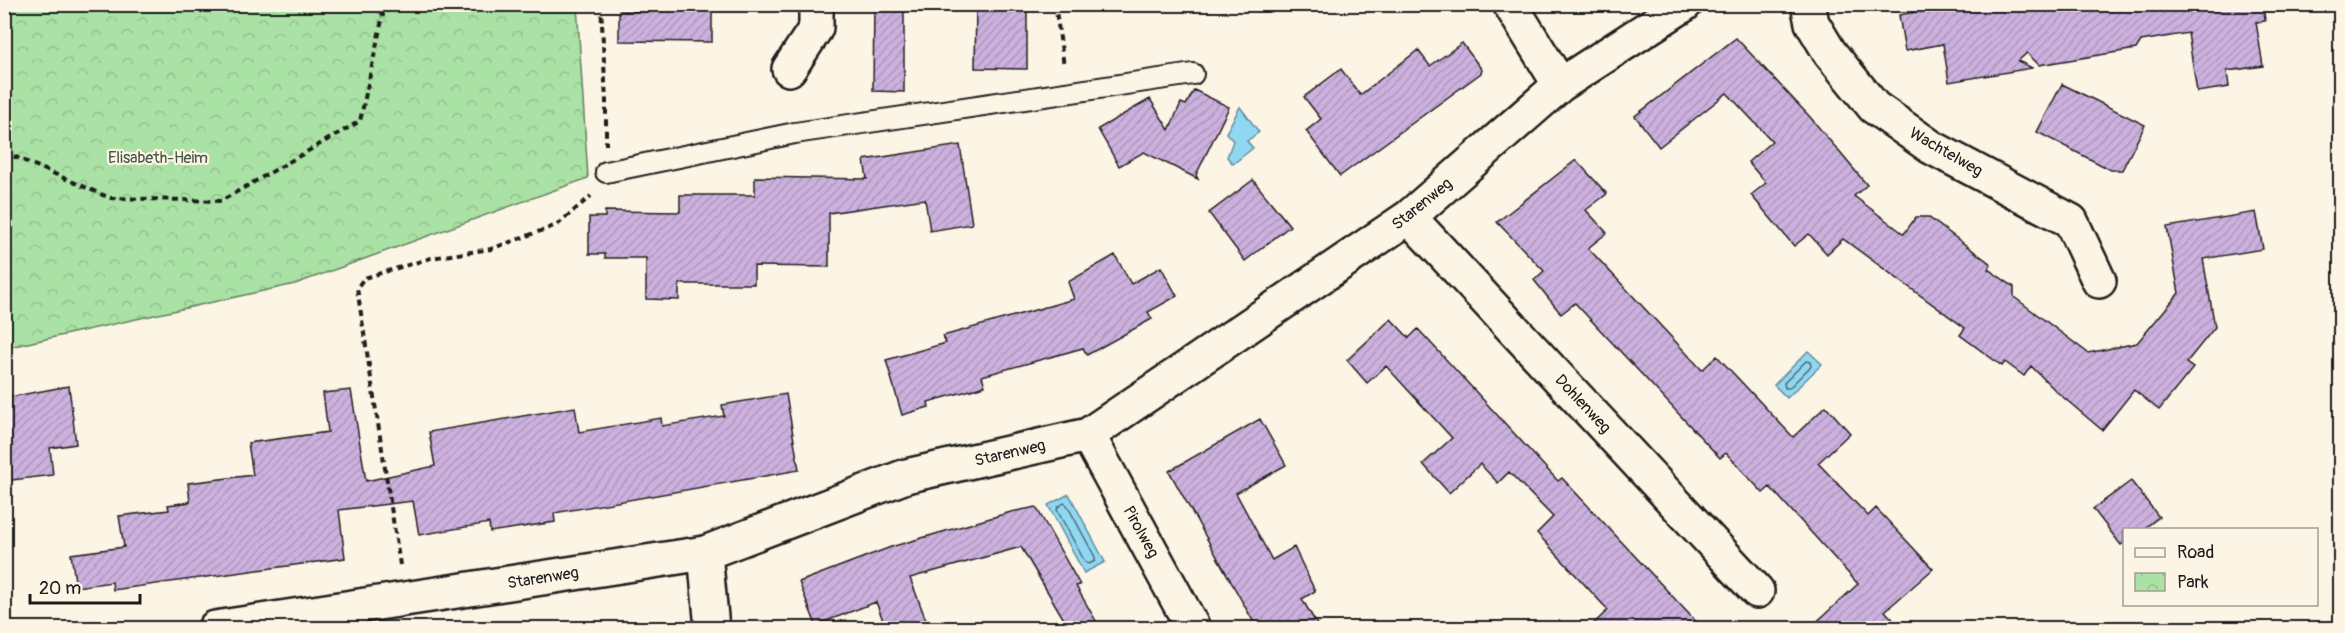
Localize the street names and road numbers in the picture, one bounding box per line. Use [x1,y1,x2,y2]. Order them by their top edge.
street label: Wachtelweg [1906,123,1986,181]
street label: Starenweg [1388,174,1456,234]
street label: Dohlenweg [1551,370,1615,438]
street label: Starenweg [973,435,1047,471]
street label: Pirolweg [1119,503,1163,561]
street label: Starenweg [506,562,580,594]

